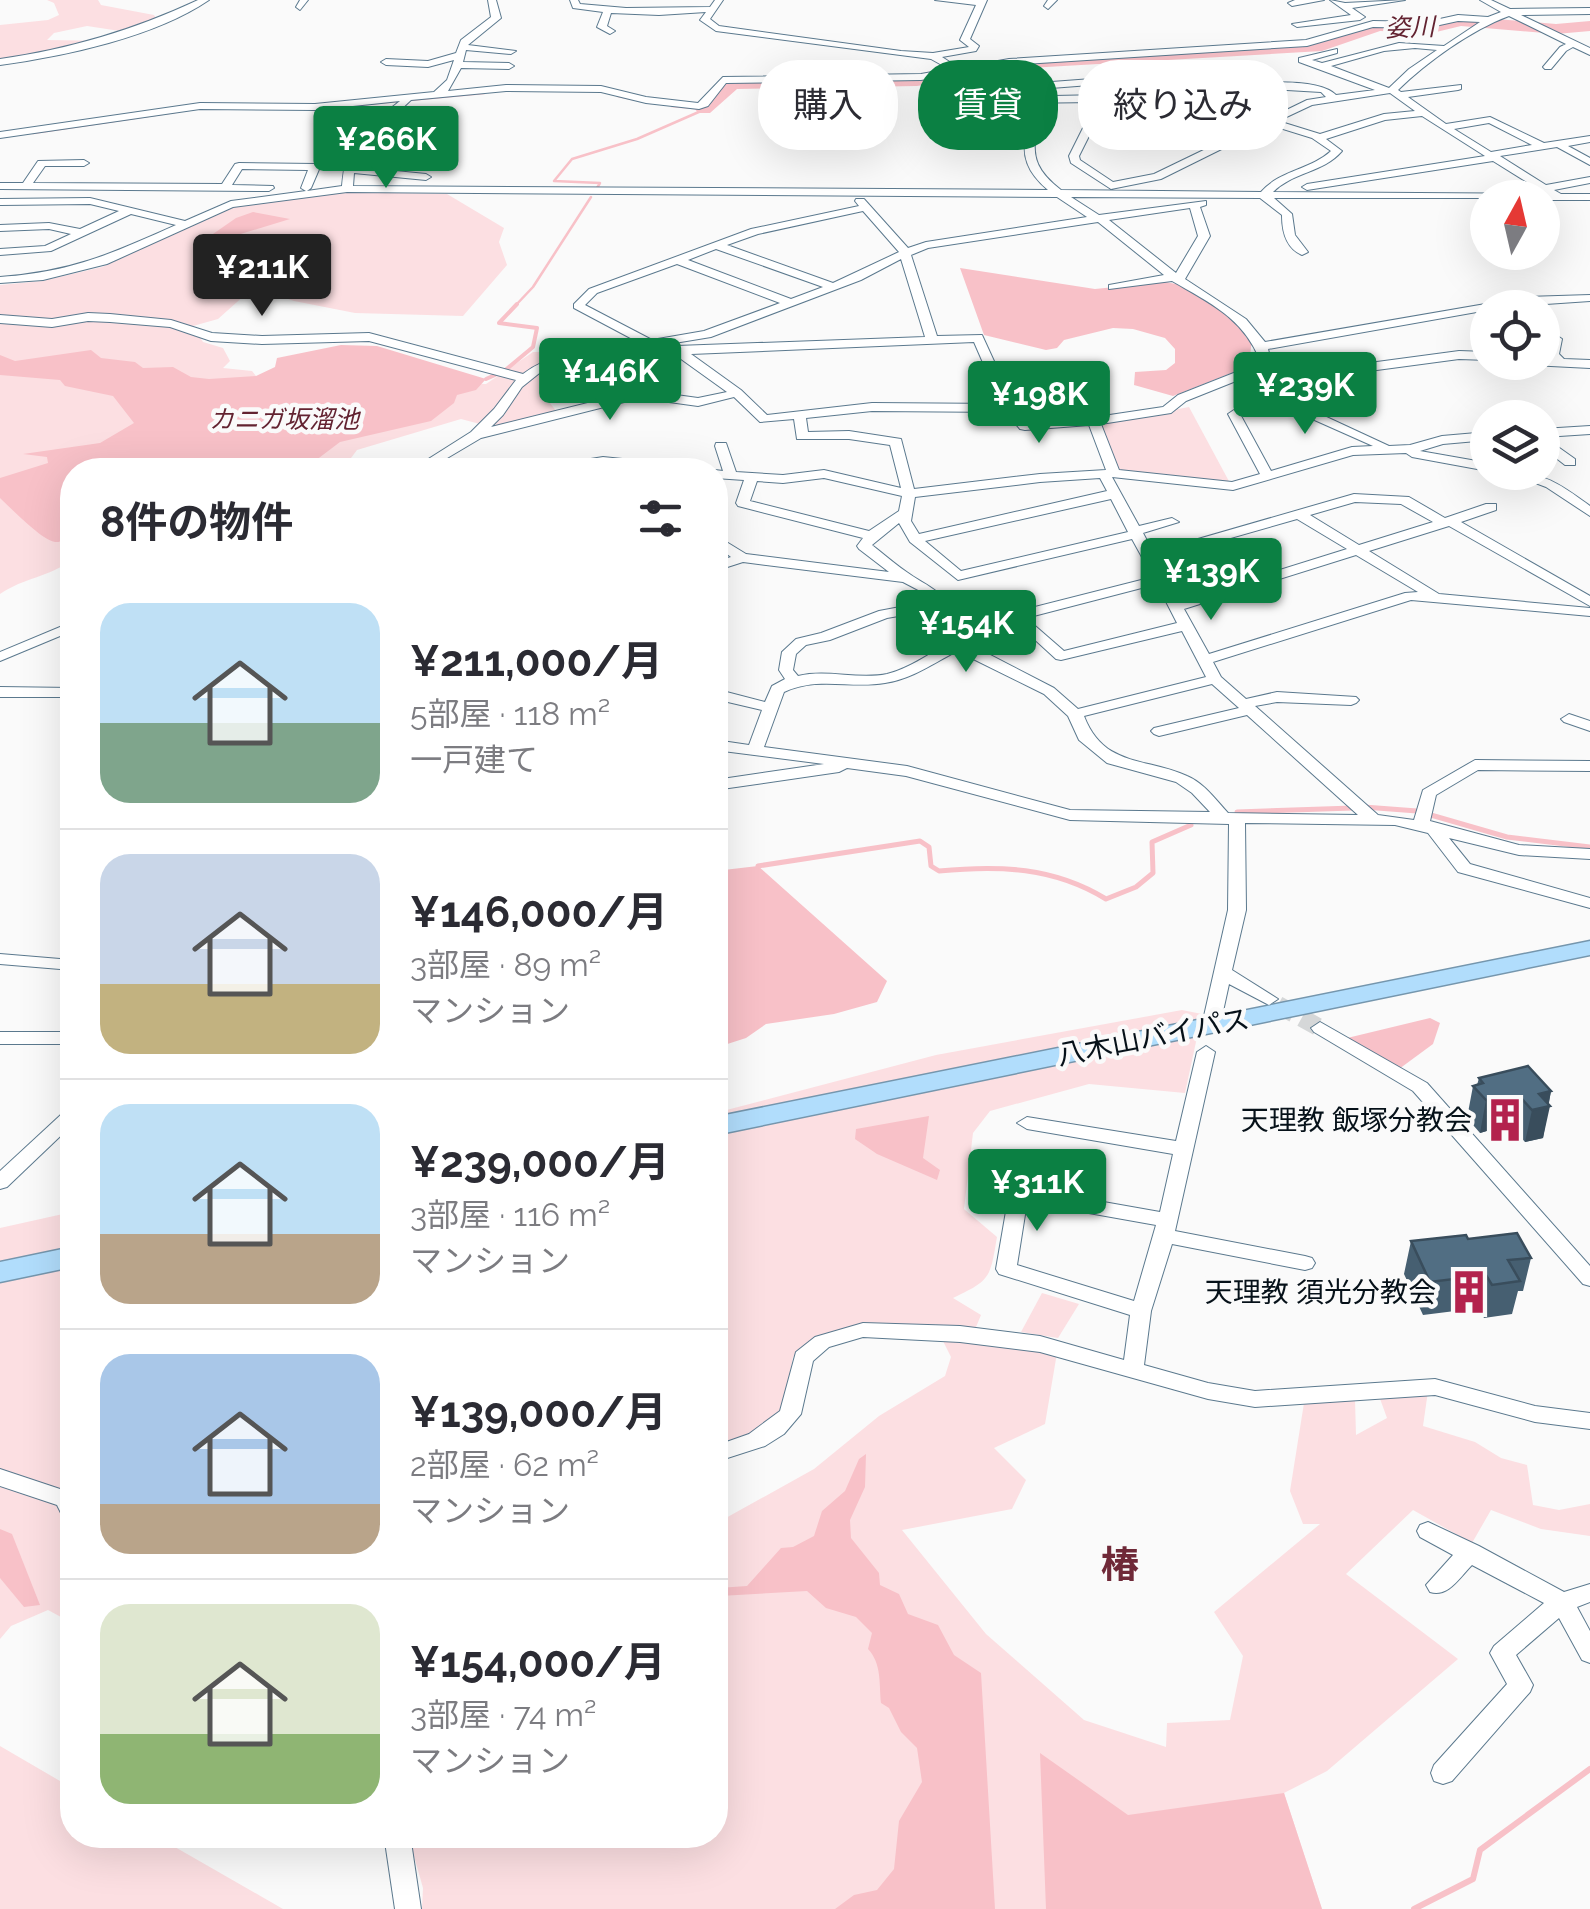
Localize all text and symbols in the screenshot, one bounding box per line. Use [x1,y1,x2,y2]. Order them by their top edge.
water label: 姿川 [1384,11,1438,43]
chip: 購入 [758,60,898,150]
chip: 賃貸 [918,60,1058,150]
chip: 絞り込み [1078,60,1288,150]
pin: ¥266K [316,106,456,191]
text: ¥266K [335,120,437,157]
north arrow [1470,180,1560,270]
map controls [1470,180,1560,490]
pin: ¥211K [192,234,332,319]
text: ¥211K [215,248,309,285]
button: locate [1470,290,1560,380]
pin: ¥146K [540,338,680,423]
text: ¥146K [561,352,659,389]
pin: ¥239K [1235,352,1375,437]
pin: ¥198K [969,361,1109,446]
text: ¥239K [1256,366,1354,403]
text: ¥198K [990,375,1088,412]
button: layers [1470,400,1560,490]
water label: カニガ坂溜池 [209,404,362,434]
icon: filters [633,491,688,546]
text: 8件の物件 [100,498,293,547]
pin: ¥139K [1141,538,1281,623]
text: ¥139K [1163,552,1259,589]
pin: ¥154K [896,590,1036,675]
text: ¥154K [918,604,1014,641]
text: ¥211,000/月 [410,637,663,686]
icon: home [180,643,300,763]
text: 5部屋 · 118 m² [410,695,610,732]
text: 一戸建て [410,741,538,778]
text: ¥146,000/月 [410,888,668,937]
icon: home [180,894,300,1014]
text: 3部屋 · 89 m² [410,946,601,983]
text: マンション [410,992,570,1029]
street label: 八木山バイパス [1054,1002,1252,1072]
building icon: 天理教 飯塚分教会 [1481,1096,1529,1144]
place label: 天理教 飯塚分教会 [1241,1104,1472,1137]
text: ¥239,000/月 [410,1138,670,1187]
icon: home [180,1144,300,1264]
pin: ¥311K [967,1149,1107,1234]
text: ¥311K [990,1163,1084,1200]
text: 3部屋 · 116 m² [410,1196,610,1233]
text: マンション [410,1242,570,1279]
building icon: 天理教 須光分教会 [1445,1268,1493,1316]
place label: 天理教 須光分教会 [1205,1276,1436,1309]
text: ¥139,000/月 [410,1388,667,1437]
icon: home [180,1394,300,1514]
text: 2部屋 · 62 m² [410,1446,599,1483]
text: マンション [410,1492,570,1529]
district label: 椿 [1101,1542,1139,1587]
text: ¥154,000/月 [410,1638,666,1687]
icon: home [180,1644,300,1764]
text: 3部屋 · 74 m² [410,1696,596,1733]
text: マンション [410,1742,570,1779]

